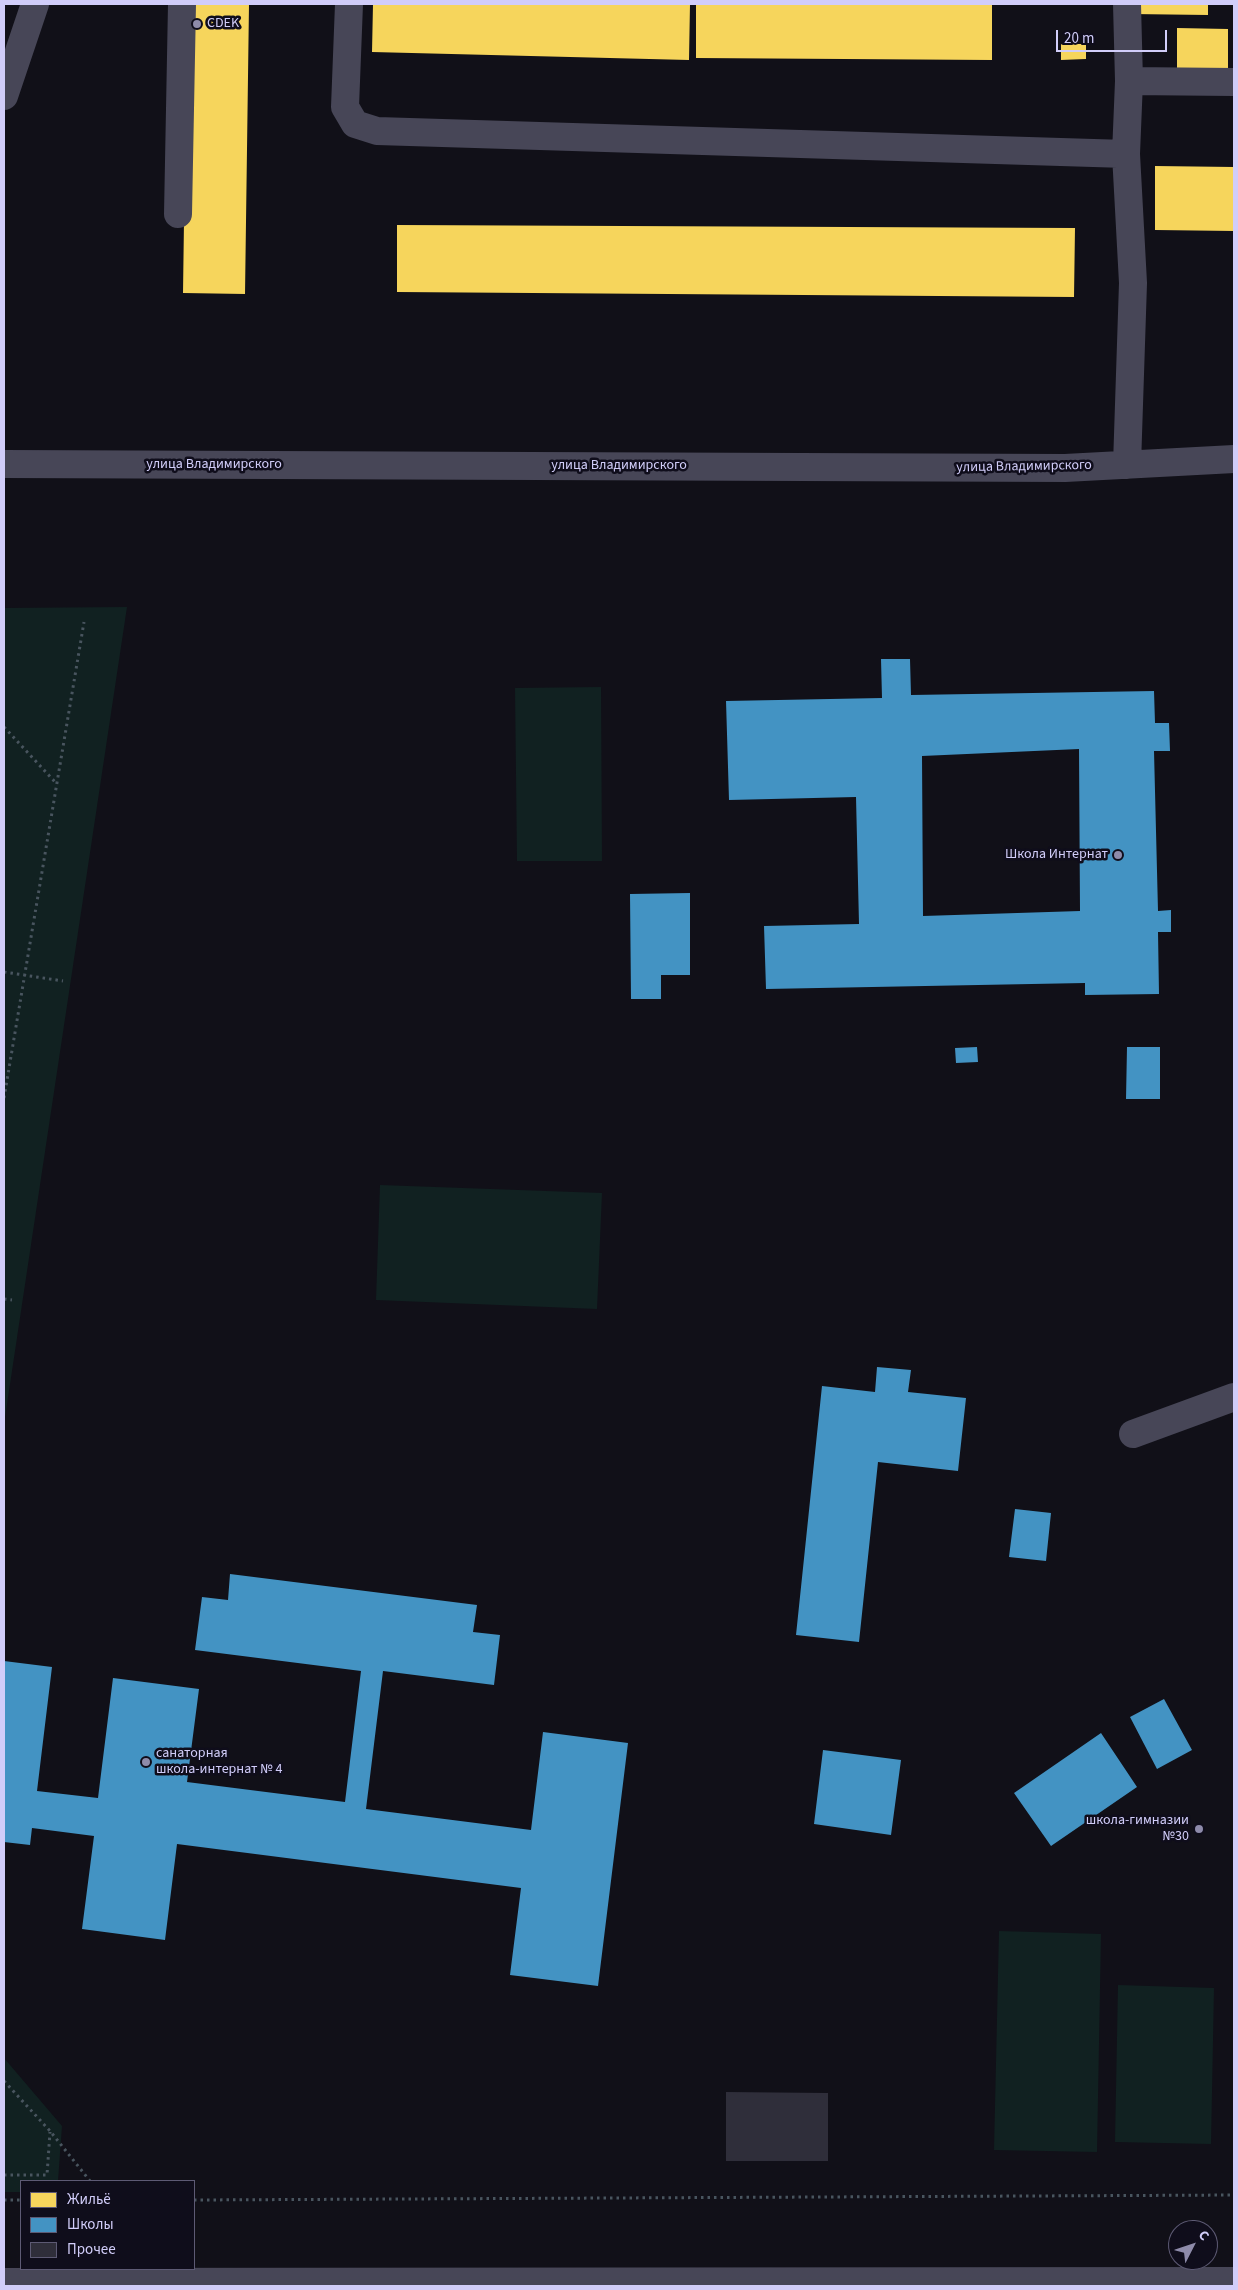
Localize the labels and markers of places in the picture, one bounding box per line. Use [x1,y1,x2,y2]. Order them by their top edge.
place label: CDEK [207,16,239,32]
marker: CDEK [191,18,203,30]
place label: Школа Интернат [1005,847,1108,863]
marker: Школа Интернат [1112,849,1124,861]
place label: санаторная школа-интернат № 4 [156,1746,283,1778]
marker: санаторная школа-интернат № 4 [140,1756,152,1768]
place label: школа-гимназии №30 [1086,1813,1189,1845]
marker: школа-гимназии №30 [1193,1823,1205,1835]

